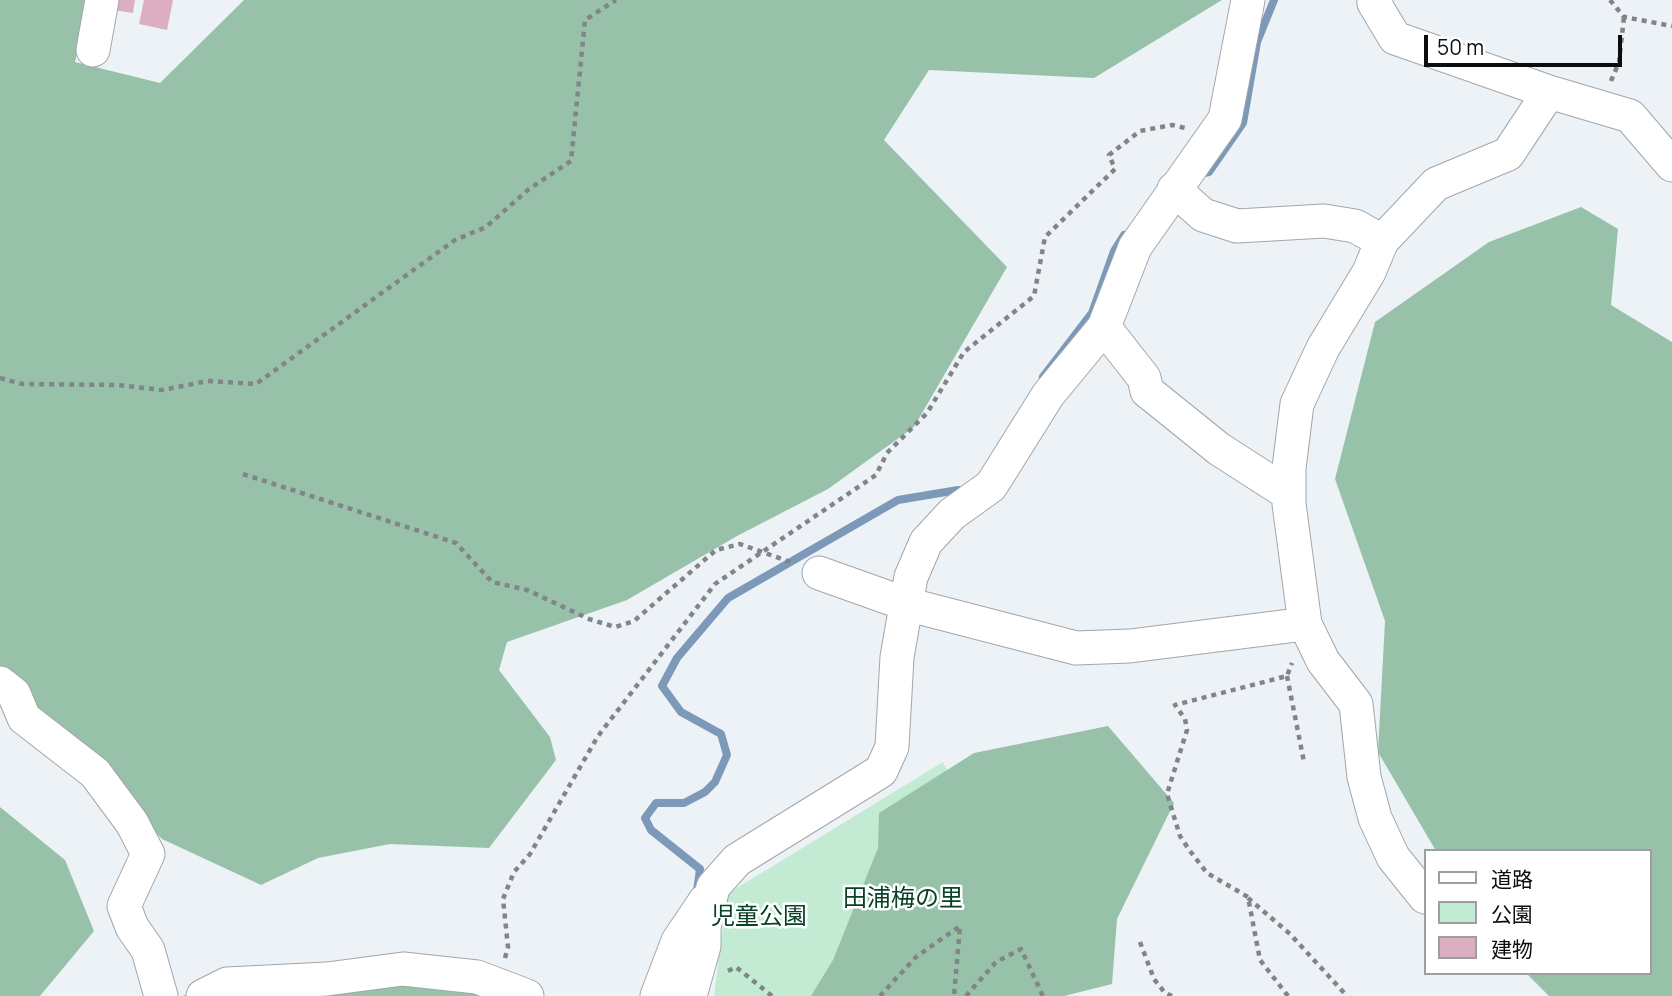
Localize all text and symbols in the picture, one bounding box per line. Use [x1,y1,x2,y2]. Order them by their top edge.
scale bar [1427,21,1625,65]
text: 50 m [1437,33,1484,61]
legend [1424,849,1651,975]
text: 道路 [1491,865,1533,893]
park label: 田浦梅の里 [843,885,963,913]
text: 公園 [1491,900,1533,928]
park label: 児童公園 [711,903,807,931]
text: 建物 [1491,935,1533,963]

